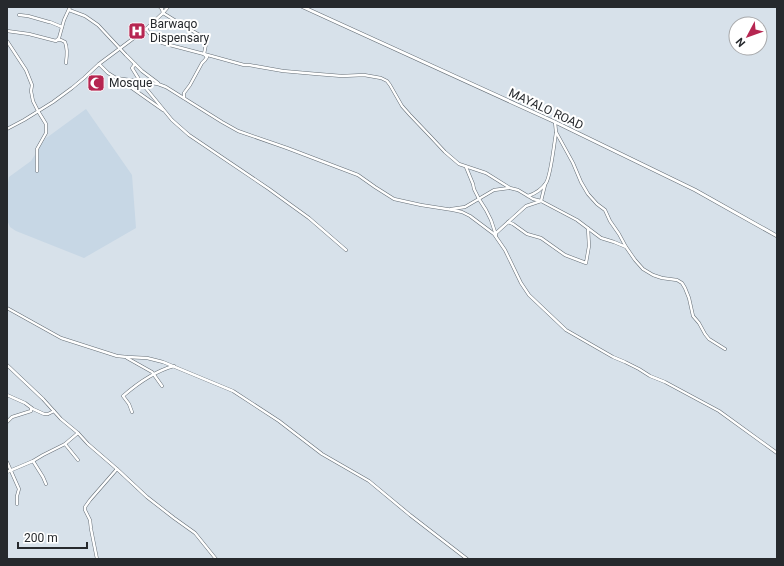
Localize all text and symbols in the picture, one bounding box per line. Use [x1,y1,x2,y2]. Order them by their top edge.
north arrow [728,16,768,56]
place label: Barwaqo Dispensary [150,17,210,45]
hospital icon: Barwaqo Dispensary [127,21,147,41]
text: N [733,35,748,49]
mosque icon: Mosque [86,73,106,93]
place label: Mosque [109,76,152,90]
street label: MAYALO ROAD [506,86,586,132]
scale bar [18,524,87,550]
text: 200 m [24,531,58,545]

